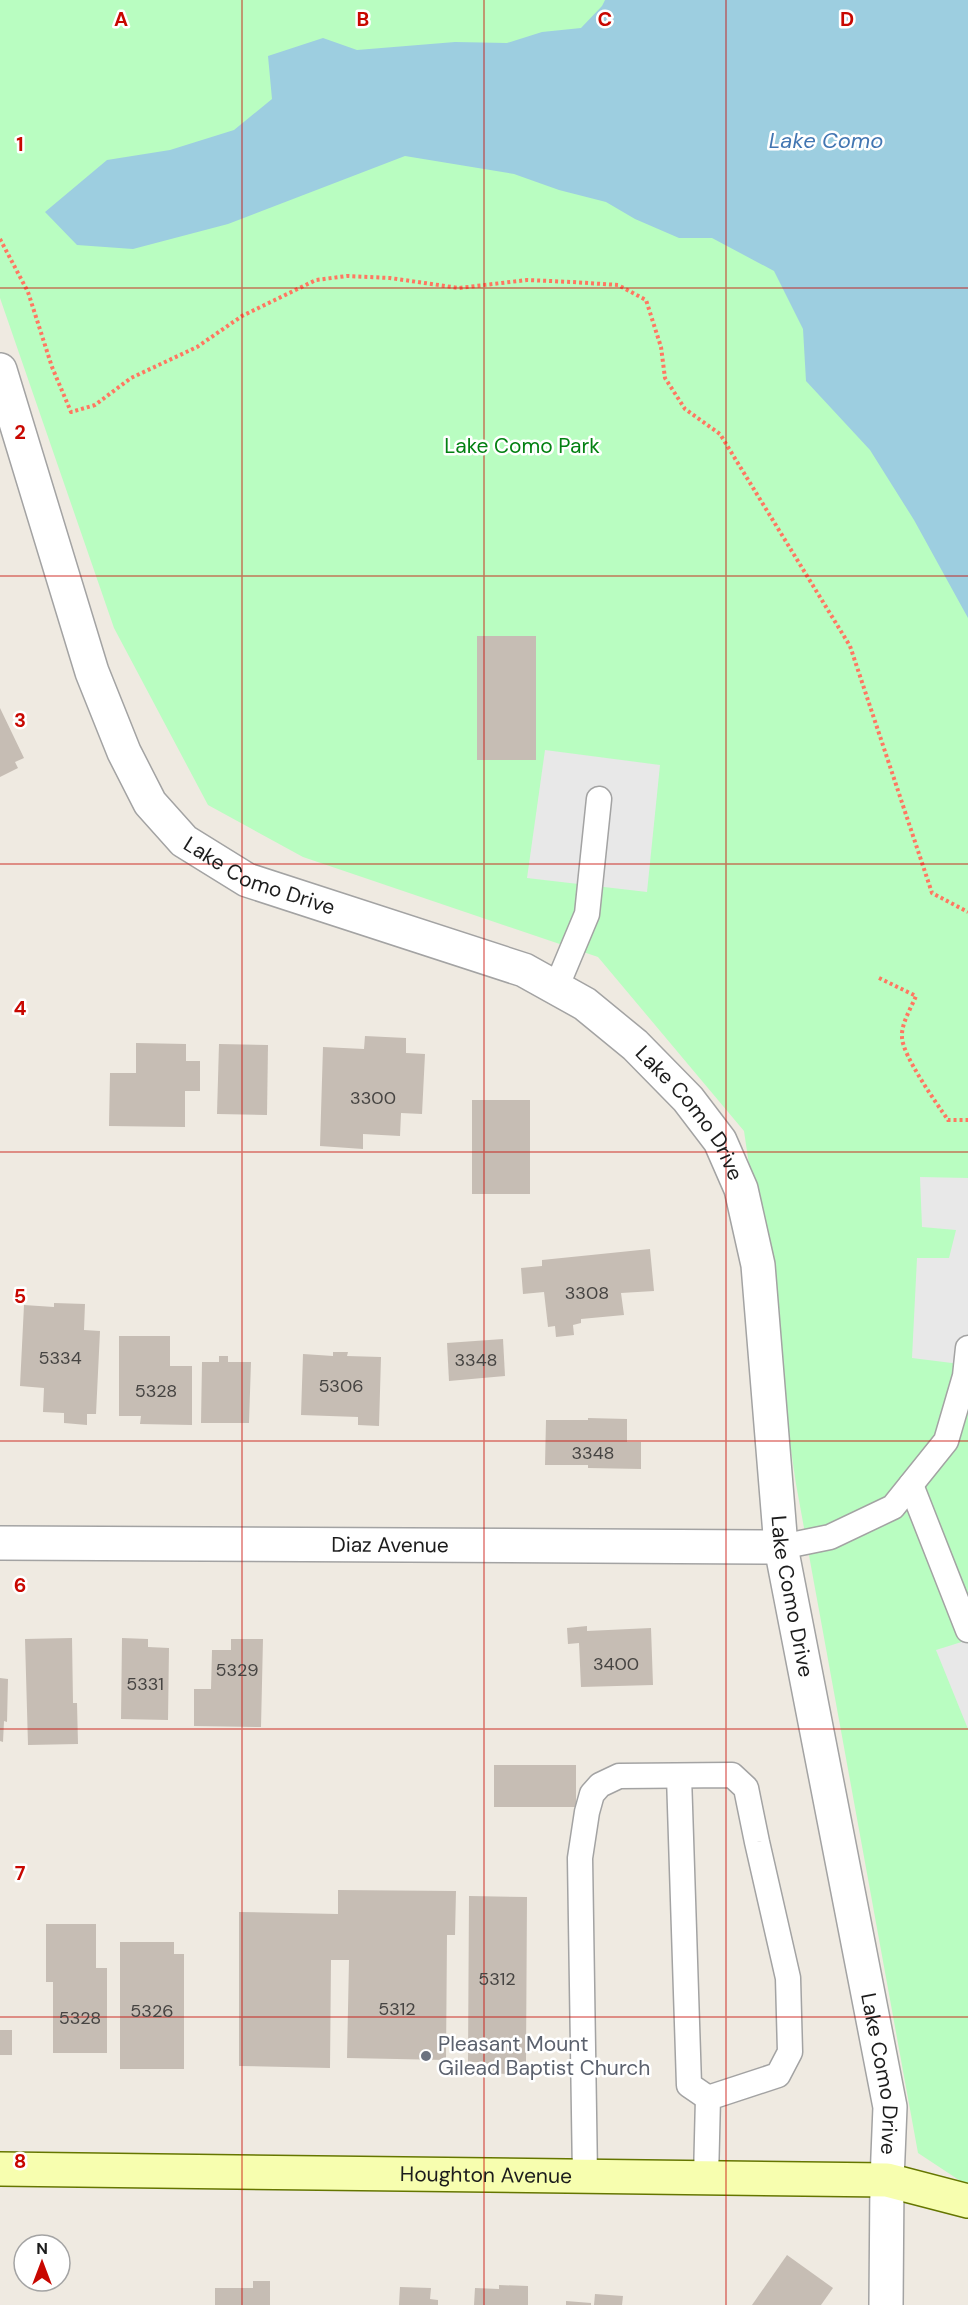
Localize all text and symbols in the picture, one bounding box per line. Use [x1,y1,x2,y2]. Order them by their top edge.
text: A [114,6,128,32]
text: B [357,6,369,32]
text: C [598,6,612,32]
text: D [840,6,854,32]
water label: Lake Como [769,126,883,155]
text: 1 [16,131,24,157]
text: 2 [14,419,26,445]
park label: Lake Como Park [444,432,600,460]
text: 3 [14,707,26,733]
street label: Lake Como Drive [178,830,339,922]
text: 4 [14,995,27,1021]
street label: Lake Como Drive [629,1040,750,1185]
house number: 3300 [350,1086,396,1110]
house number: 3308 [565,1281,609,1305]
text: 5 [14,1283,26,1309]
house number: 5334 [38,1346,82,1370]
house number: 3348 [454,1348,498,1372]
house number: 5306 [318,1374,364,1398]
house number: 5328 [135,1379,177,1403]
house number: 3348 [571,1441,615,1465]
street label: Lake Como Drive [764,1514,820,1680]
street label: Diaz Avenue [331,1531,449,1559]
text: 6 [14,1572,26,1598]
house number: 3400 [593,1652,639,1676]
house number: 5329 [215,1658,259,1682]
house number: 5331 [126,1672,164,1696]
text: 7 [15,1860,26,1886]
house number: 5312 [478,1967,516,1991]
street label: Lake Como Drive [854,1990,904,2155]
house number: 5312 [378,1997,416,2021]
house number: 5326 [130,1999,174,2023]
house number: 5328 [59,2006,101,2030]
place label: Pleasant Mount Gilead Baptist Church [438,2030,650,2082]
marker: Pleasant Mount Gilead Baptist Church [419,2049,433,2063]
text: 8 [14,2148,26,2174]
street label: Houghton Avenue [400,2160,572,2190]
north arrow [12,2233,72,2293]
text: N [36,2238,48,2259]

